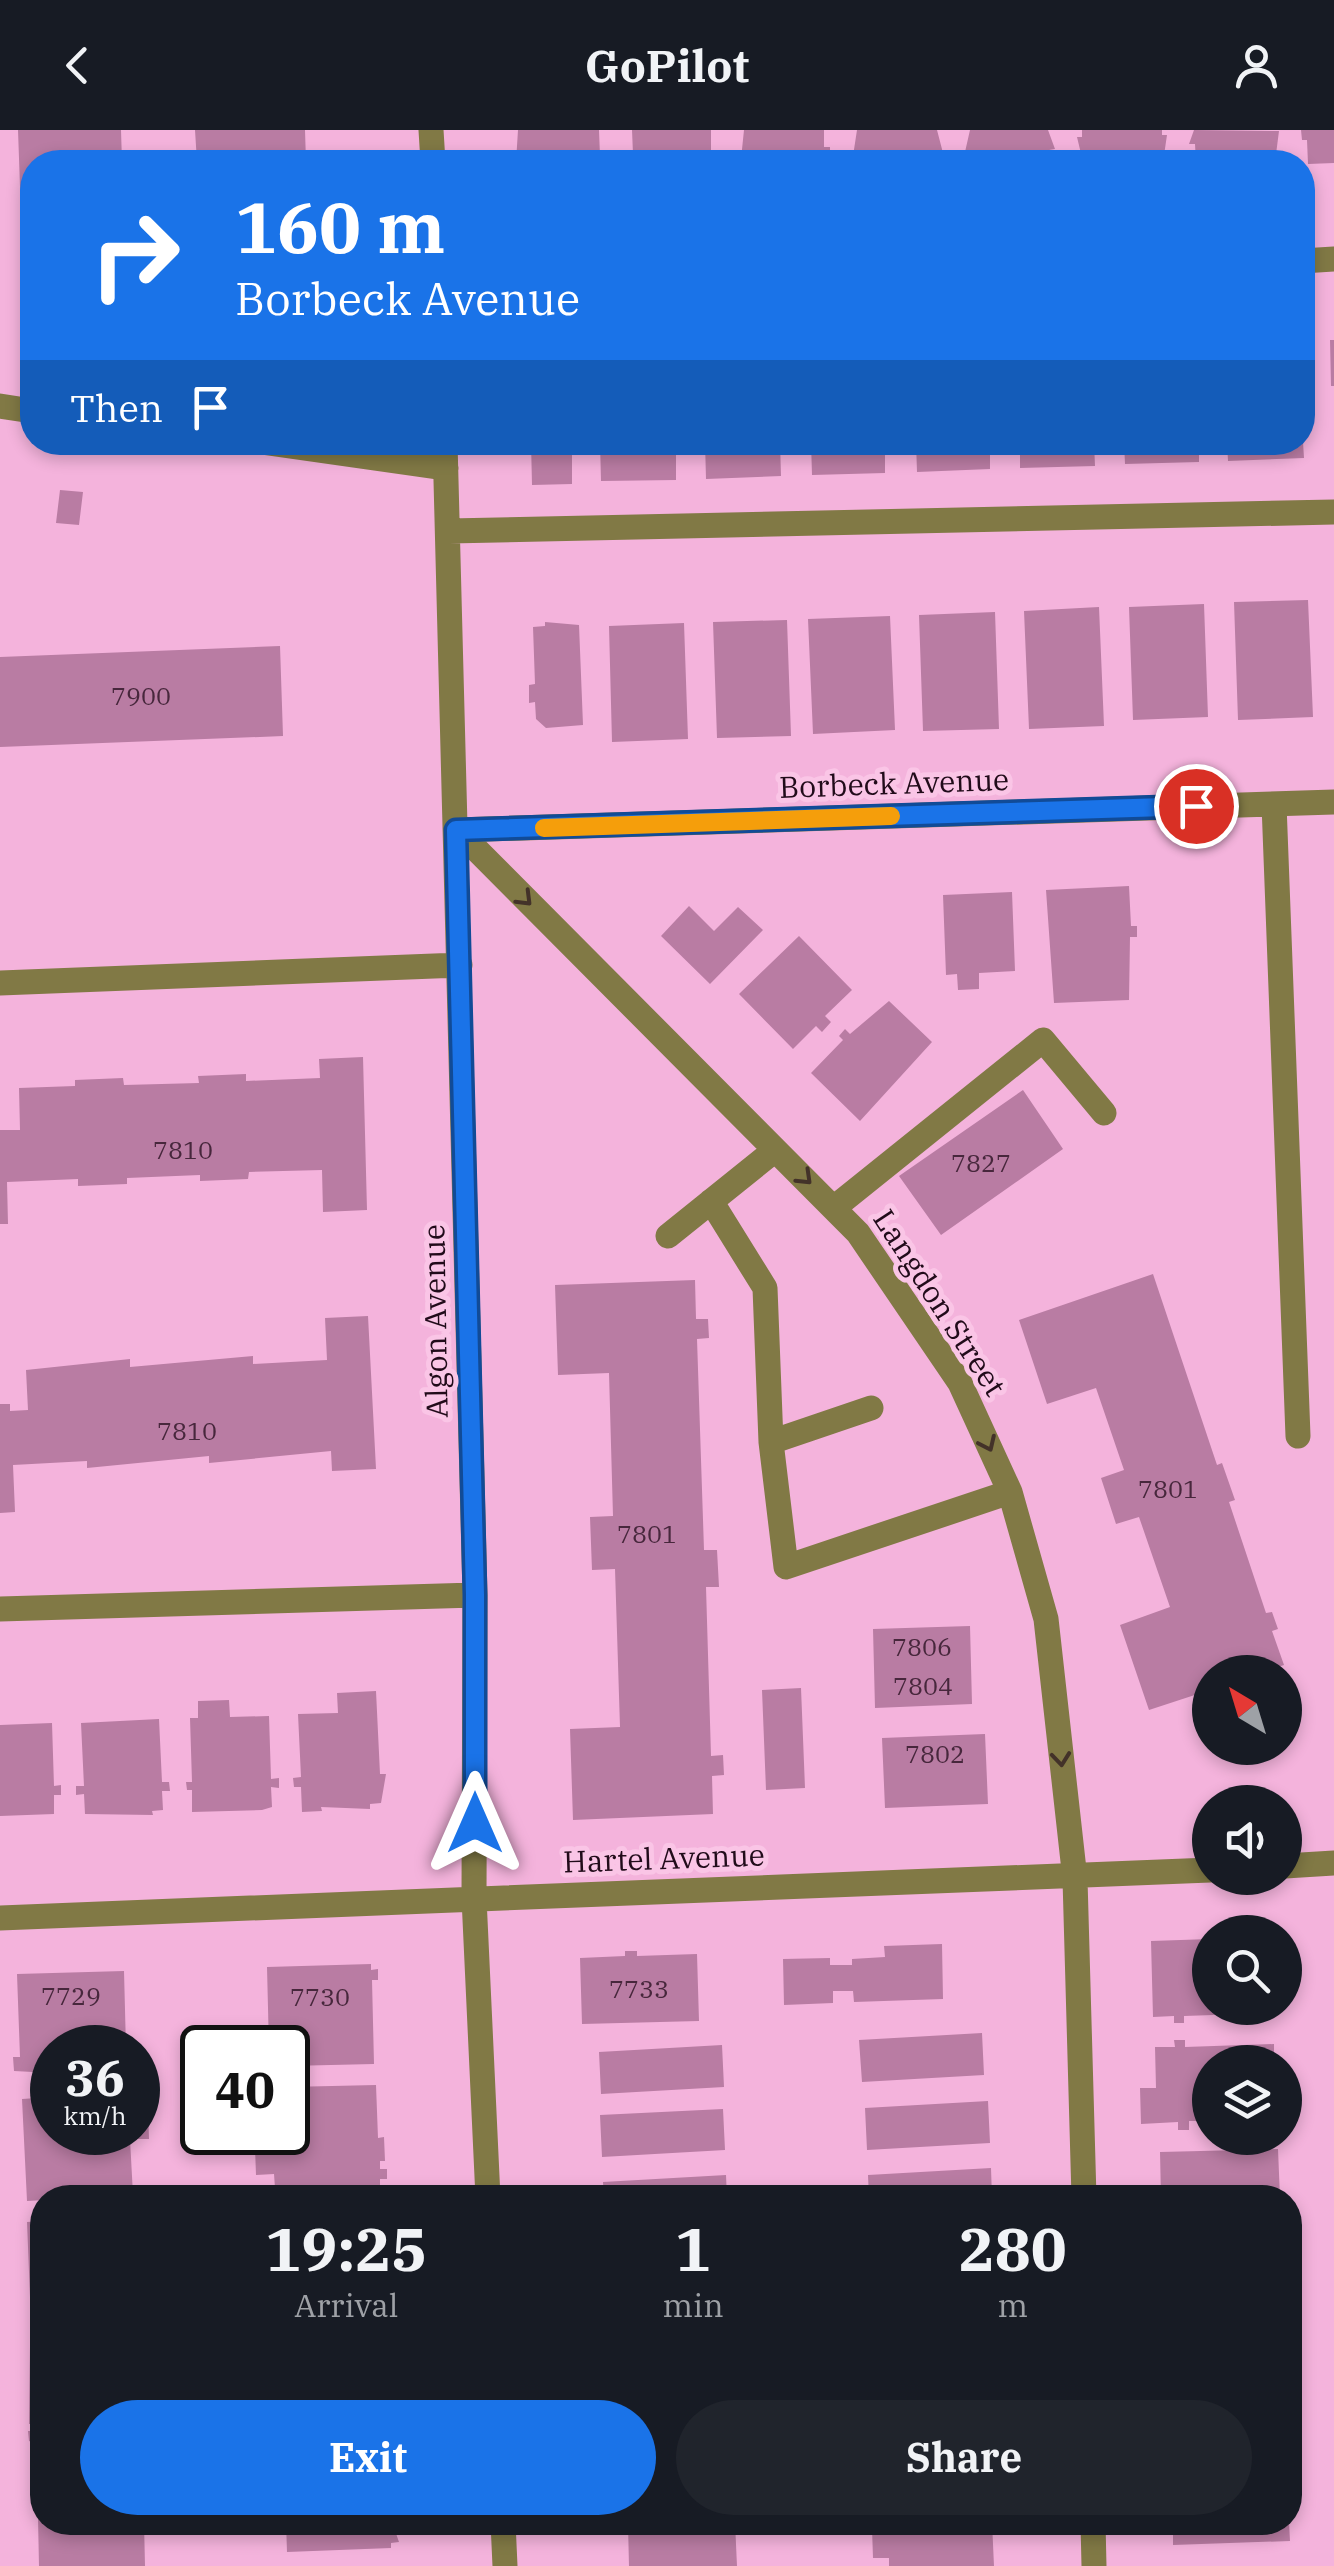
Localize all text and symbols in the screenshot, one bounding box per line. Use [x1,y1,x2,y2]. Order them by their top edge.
text: GoPilot [585,36,749,94]
icon: back [50,38,105,93]
icon: person [1229,38,1284,93]
text: 160 m [235,181,445,272]
icon: right [70,190,200,320]
text: Borbeck Avenue [235,269,580,327]
icon: arrive [183,380,238,435]
text: Then [70,383,163,432]
house number: 7900 [111,679,171,712]
street label: Borbeck Avenue [778,759,1010,806]
pin [1154,764,1239,849]
icon: arrive [1169,779,1224,834]
one-way arrow [514,888,532,906]
house number: 7810 [153,1133,213,1166]
house number: 7827 [951,1146,1011,1179]
one-way arrow [794,1166,812,1184]
street label: Langdon Street [865,1201,1015,1403]
street label: Algon Avenue [413,1224,456,1418]
house number: 7810 [157,1414,217,1447]
one-way arrow [976,1434,996,1452]
house number: 7801 [1138,1472,1198,1505]
house number: 7801 [617,1517,677,1550]
house number: 7806 [892,1630,952,1663]
north arrow [1192,1655,1302,1765]
map controls [1192,1655,1302,2155]
house number: 7804 [893,1669,953,1702]
house number: 7802 [905,1737,965,1770]
one-way arrow [1050,1751,1071,1767]
position arrow [423,1771,527,1875]
button: sound [1192,1785,1302,1895]
street label: Hartel Avenue [562,1834,765,1881]
button: search [1192,1915,1302,2025]
house number: 7733 [609,1972,669,2005]
house number: 7729 [41,1979,101,2012]
house number: 7730 [290,1980,350,2013]
speed limit sign: 40 [180,2025,310,2155]
text: 36 [65,2045,125,2110]
button: layers [1192,2045,1302,2155]
text: km/h [63,2099,127,2132]
text: 19:25 [265,2209,427,2288]
text: 1 [675,2209,711,2288]
text: 280 [959,2209,1067,2288]
text: Arrival [294,2284,398,2326]
text: min [663,2284,724,2326]
text: m [998,2284,1028,2326]
button: Exit [80,2400,656,2515]
button: Share [676,2400,1252,2515]

